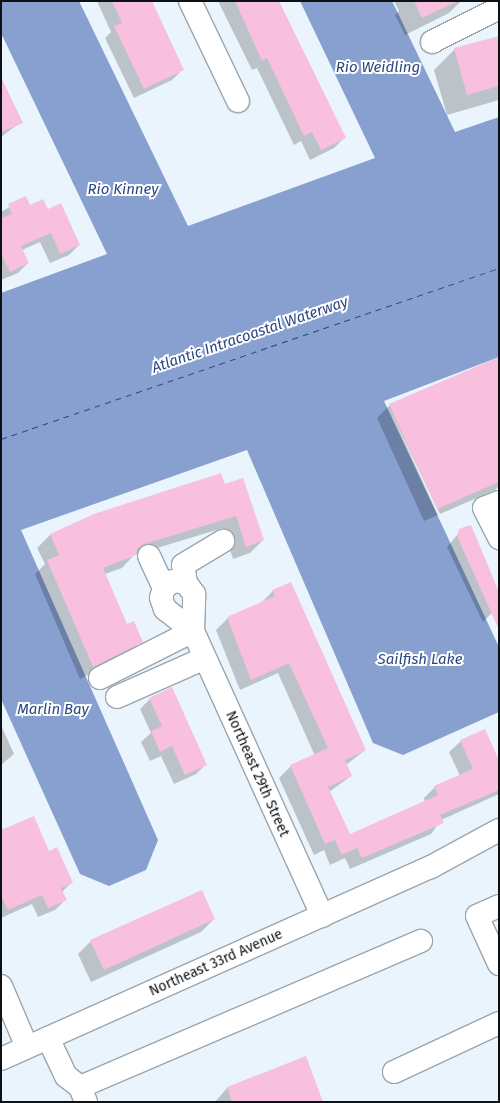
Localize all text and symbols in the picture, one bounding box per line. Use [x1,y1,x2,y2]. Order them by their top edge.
water label: Rio Weidling [336,59,420,77]
water label: Rio Kinney [87,181,159,199]
water label: Atlantic Intracoastal Waterway [150,293,350,377]
water label: Sailfish Lake [378,651,462,669]
water label: Marlin Bay [17,701,89,719]
street label: Northeast 29th Street [222,709,292,839]
street label: Northeast 33rd Avenue [147,926,285,1000]

